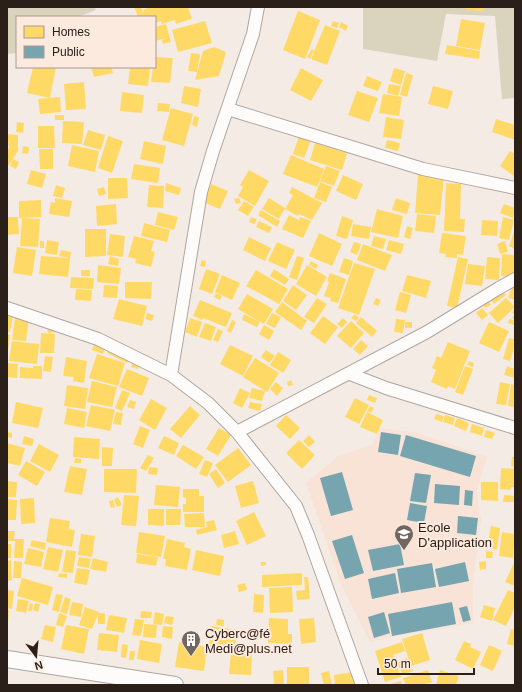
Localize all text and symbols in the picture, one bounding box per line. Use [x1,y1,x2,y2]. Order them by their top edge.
legend [16,16,156,68]
text: Homes [52,25,90,39]
text: Public [52,45,85,59]
place label: Ecole D'application [418,520,492,550]
school or university icon: Ecole D'application [393,523,415,551]
place label: Cyberc@fé Medi@plus.net [205,626,292,656]
building icon: Cyberc@fé Medi@plus.net [180,629,202,657]
north arrow [16,636,56,676]
scale bar [378,650,474,676]
text: 50 m [384,657,411,671]
text: N [33,659,44,672]

